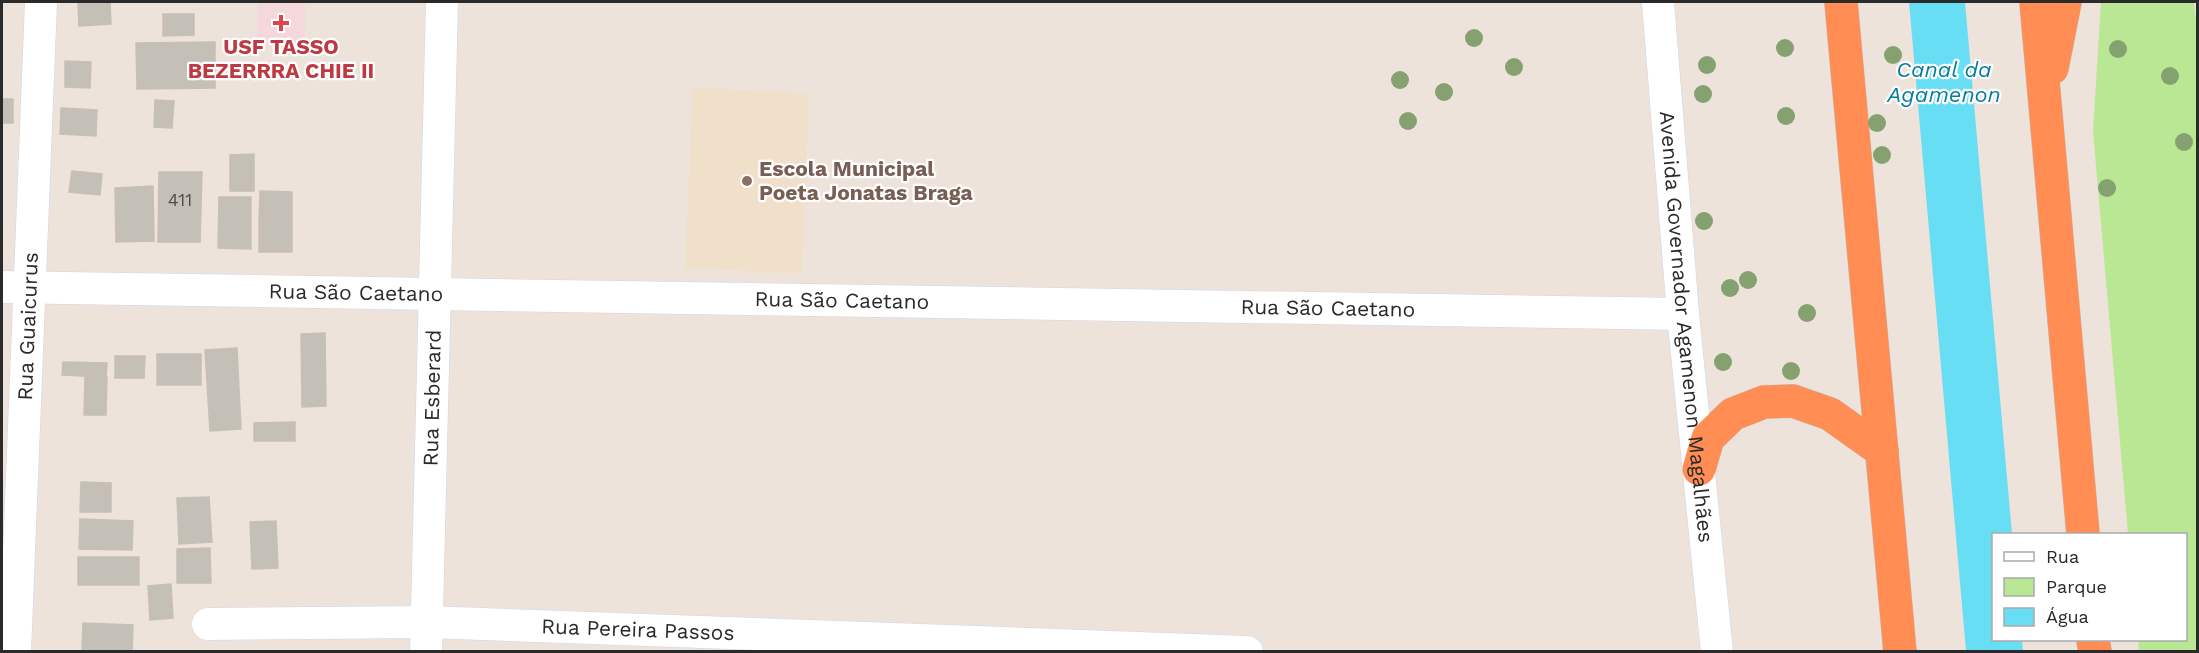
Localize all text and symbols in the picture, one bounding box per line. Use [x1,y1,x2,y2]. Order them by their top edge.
marker: USF TASSO BEZERRRA CHIE II [272,14,290,32]
place label: USF TASSO BEZERRRA CHIE II [188,34,374,83]
water label: Canal da Agamenon [1886,57,2001,107]
street label: Avenida Governador Agamenon Magalhães [1655,110,1719,544]
place label: Escola Municipal Poeta Jonatas Braga [759,156,974,205]
marker: Escola Municipal Poeta Jonatas Braga [740,174,754,188]
house number: 411 [168,189,192,210]
street label: Rua Guaicurus [12,252,43,401]
street label: Rua São Caetano [268,278,443,306]
street label: Rua São Caetano [754,286,929,314]
street label: Rua São Caetano [1240,294,1415,322]
street label: Rua Esberard [418,329,446,467]
legend [1992,533,2187,641]
text: Rua [2046,546,2079,567]
text: Parque [2046,576,2107,597]
text: Água [2046,606,2089,627]
street label: Rua Pereira Passos [541,613,735,645]

